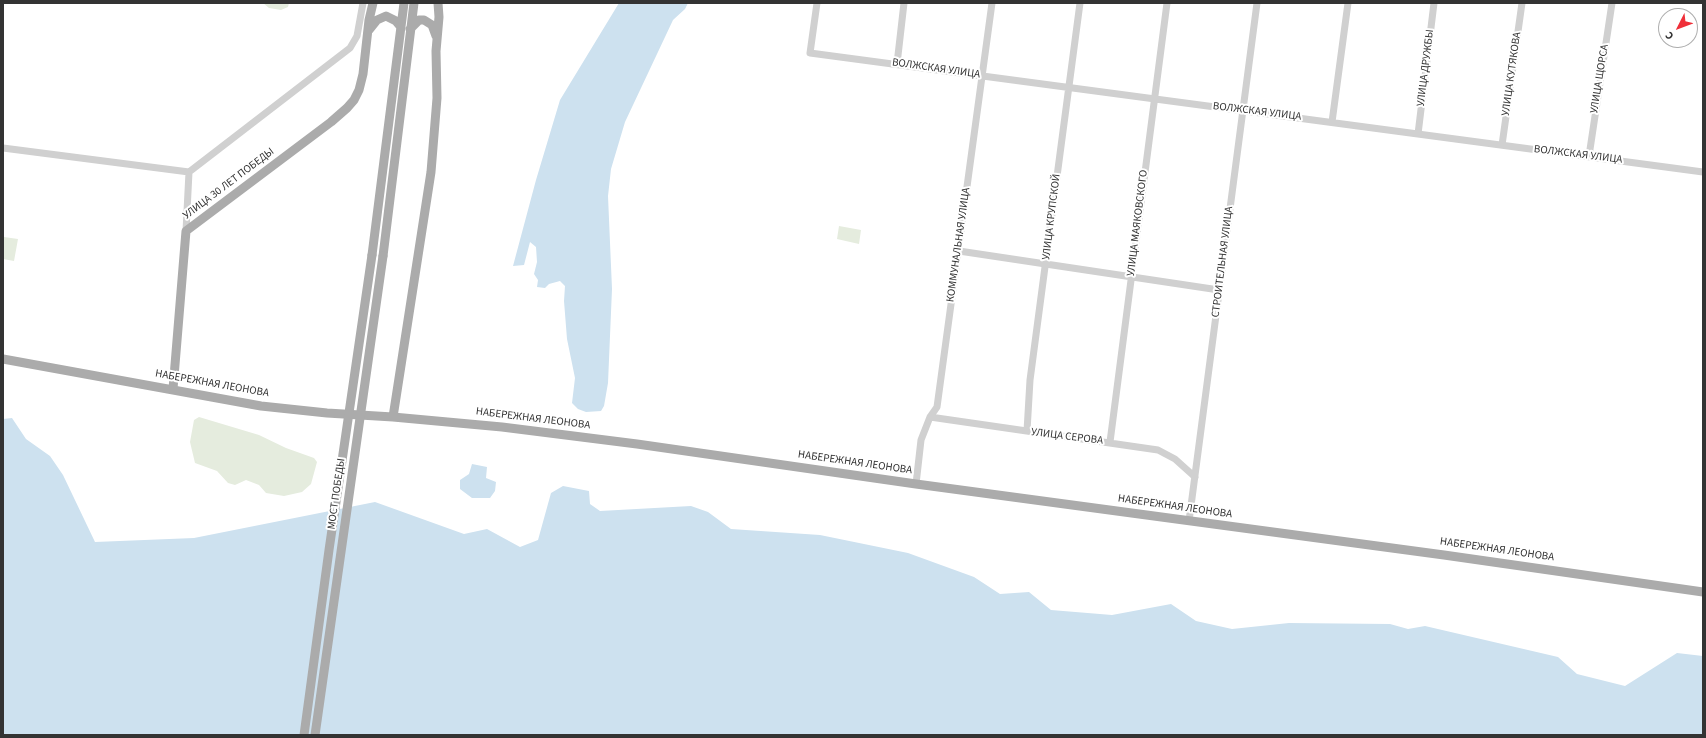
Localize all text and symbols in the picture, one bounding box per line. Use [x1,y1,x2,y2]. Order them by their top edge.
north arrow [1658,8,1698,48]
text: С [1662,28,1677,43]
street label: УЛИЦА ДРУЖБЫ [1415,29,1437,107]
street label: УЛИЦА КУТЯКОВА [1500,31,1524,117]
street label: УЛИЦА ЩОРСА [1588,44,1612,114]
street label: ВОЛЖСКАЯ УЛИЦА [891,56,981,82]
street label: ВОЛЖСКАЯ УЛИЦА [1212,100,1302,124]
street label: ВОЛЖСКАЯ УЛИЦА [1533,143,1623,167]
street label: УЛИЦА 30 ЛЕТ ПОБЕДЫ [181,145,277,223]
street label: УЛИЦА МАЯКОВСКОГО [1125,169,1151,277]
street label: УЛИЦА КРУПСКОЙ [1040,173,1064,261]
street label: КОММУНАЛЬНАЯ УЛИЦА [944,187,974,303]
street label: СТРОИТЕЛЬНАЯ УЛИЦА [1210,206,1236,318]
street label: НАБЕРЕЖНАЯ ЛЕОНОВА [154,367,270,401]
street label: НАБЕРЕЖНАЯ ЛЕОНОВА [475,405,591,433]
street label: УЛИЦА СЕРОВА [1030,426,1104,448]
street label: НАБЕРЕЖНАЯ ЛЕОНОВА [797,448,913,478]
street label: МОСТ ПОБЕДЫ [325,458,349,530]
street label: НАБЕРЕЖНАЯ ЛЕОНОВА [1117,492,1233,522]
street label: НАБЕРЕЖНАЯ ЛЕОНОВА [1439,535,1555,565]

